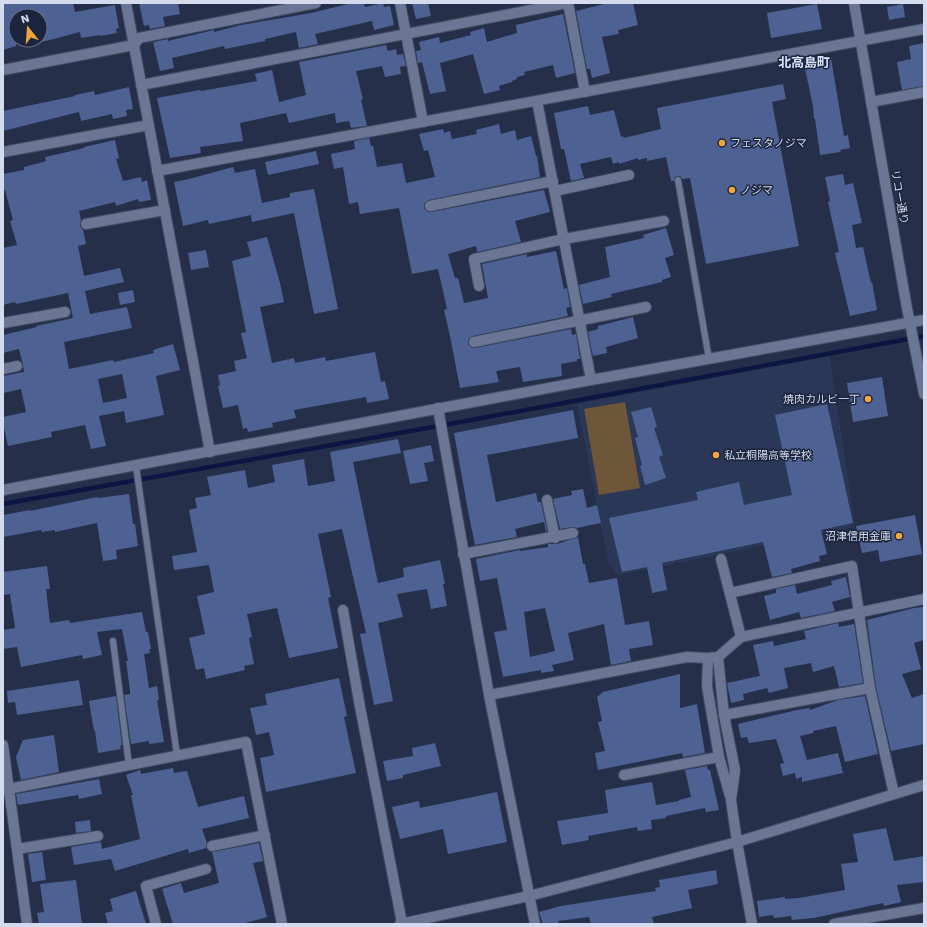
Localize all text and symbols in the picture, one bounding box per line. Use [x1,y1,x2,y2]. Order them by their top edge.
north arrow [8,8,48,48]
text: N [19,12,31,26]
district label: 北高島町 [778,55,830,70]
place label: フェスタノジマ [730,137,807,150]
marker: フェスタノジマ [717,138,727,148]
street label: リコー通り [888,169,911,225]
place label: ノジマ [740,184,773,197]
marker: ノジマ [727,185,737,195]
place label: 焼肉カルビ一丁 [783,393,860,406]
marker: 焼肉カルビ一丁 [863,394,873,404]
place label: 私立桐陽高等学校 [724,449,812,462]
marker: 私立桐陽高等学校 [711,450,721,460]
place label: 沼津信用金庫 [825,530,891,543]
marker: 沼津信用金庫 [894,531,904,541]

